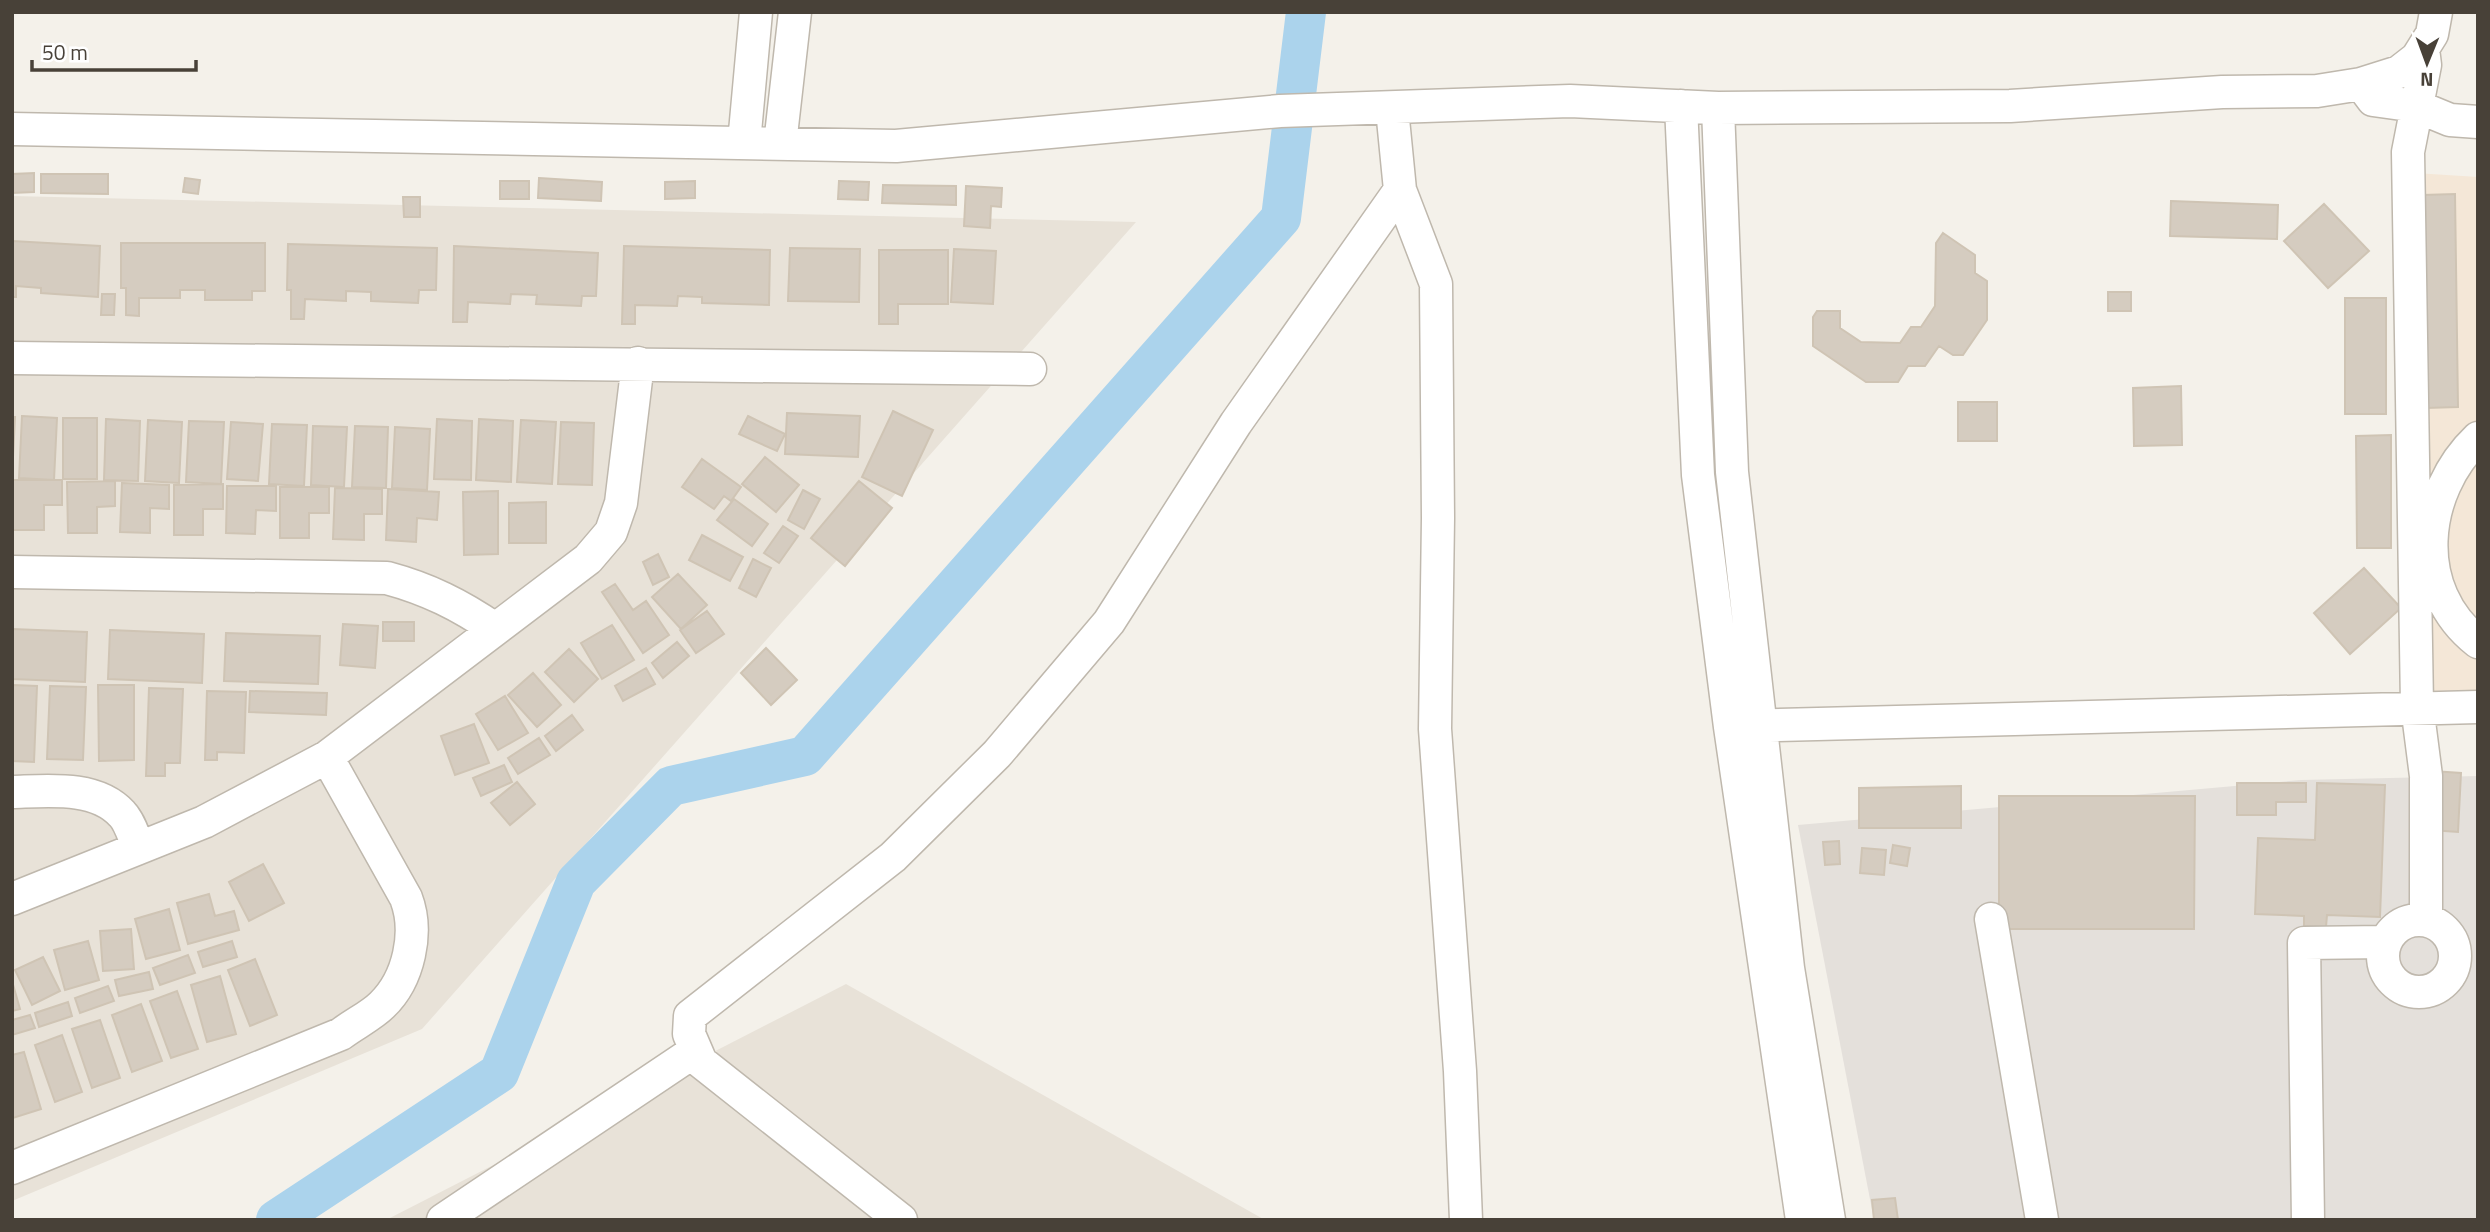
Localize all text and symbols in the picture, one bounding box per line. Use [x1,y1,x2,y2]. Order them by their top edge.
scale bar [32,28,196,72]
north arrow [2392,28,2462,98]
text: 50 m [42,36,88,68]
text: N [2420,66,2434,95]

